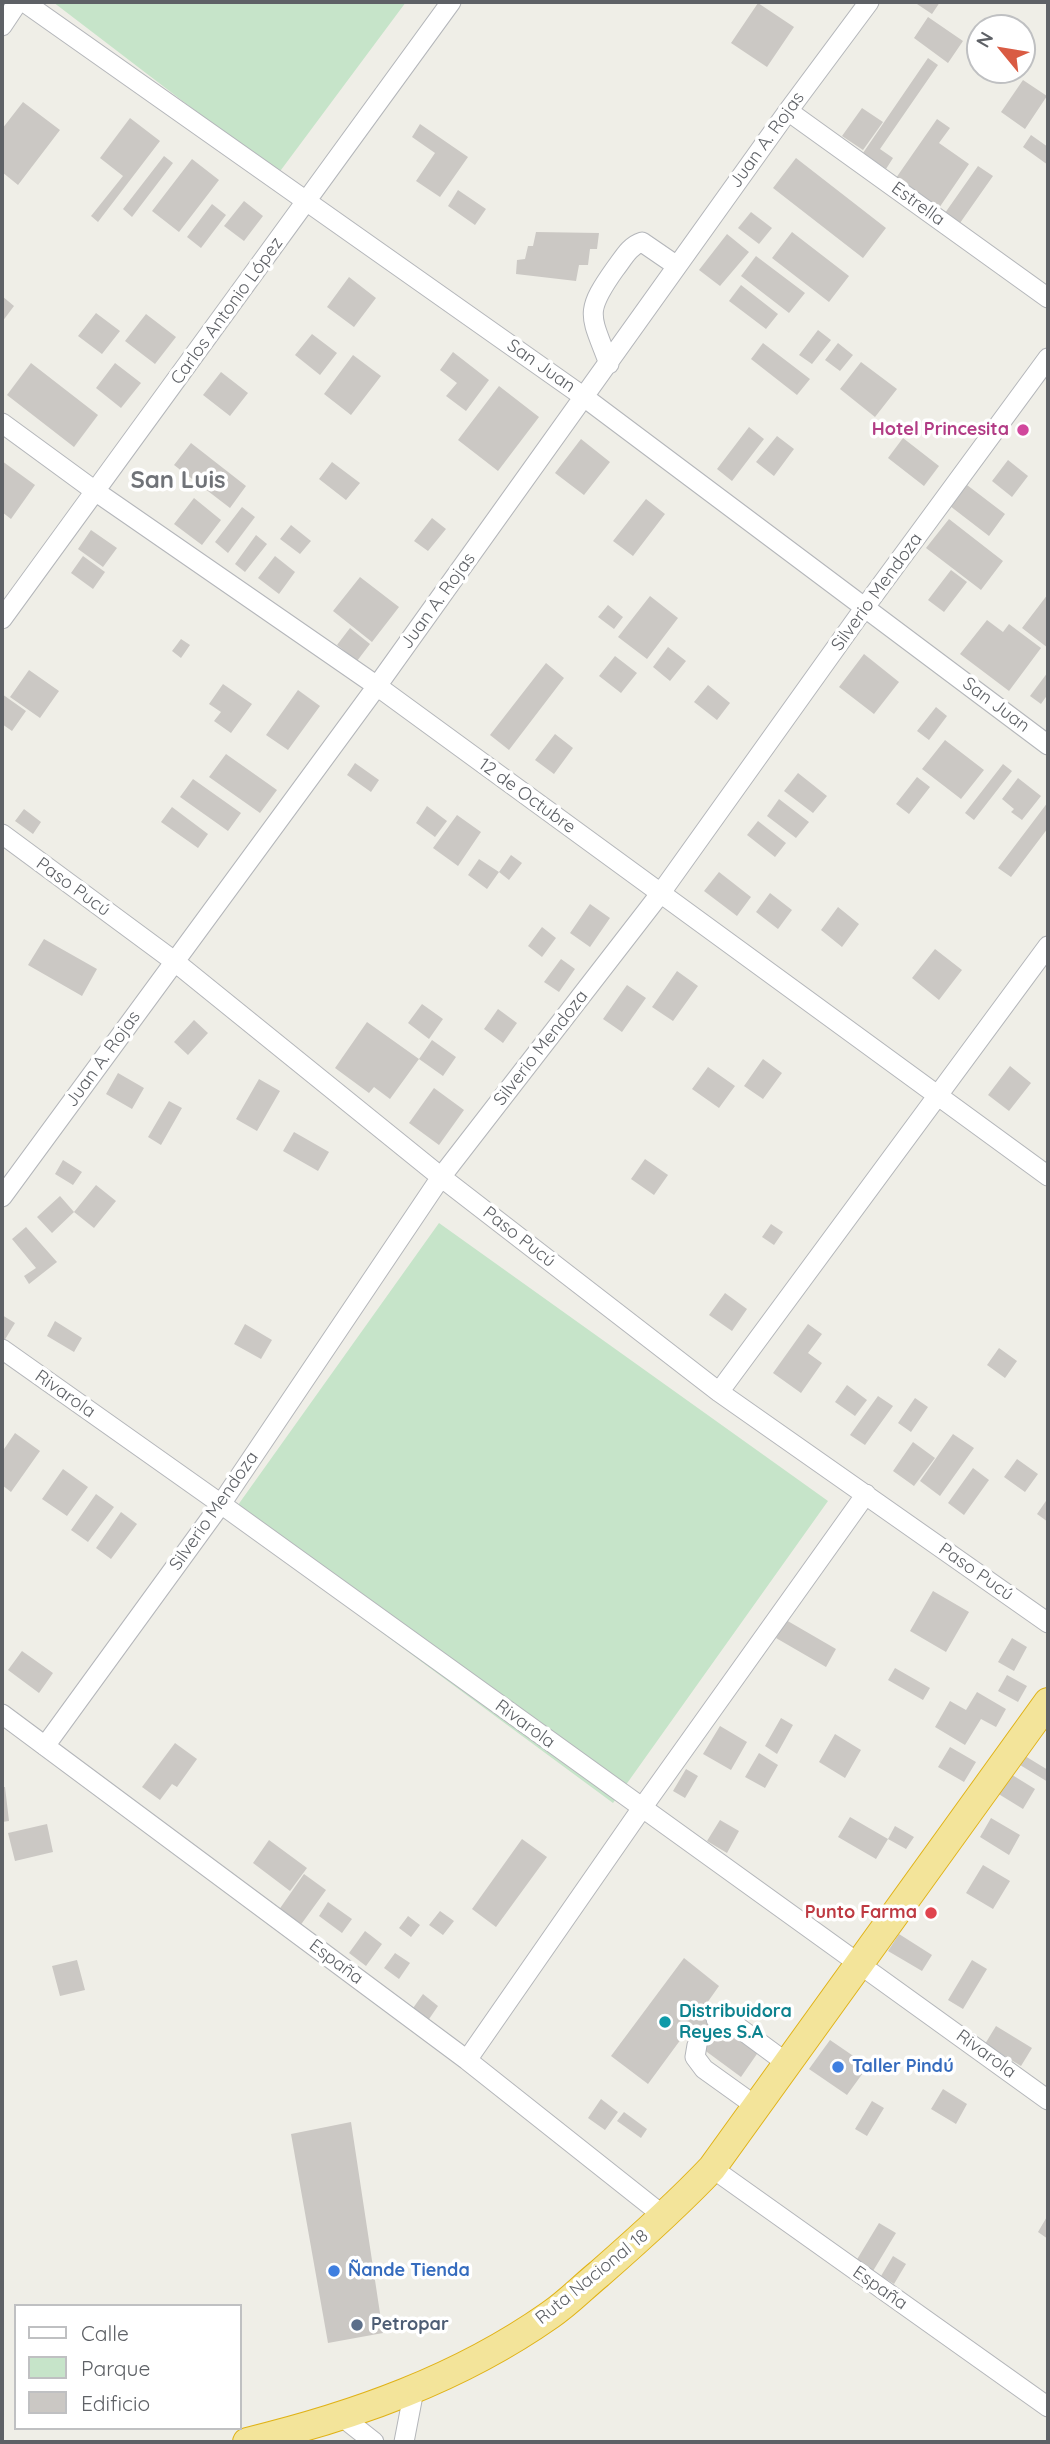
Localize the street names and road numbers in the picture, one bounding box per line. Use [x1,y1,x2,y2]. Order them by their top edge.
street label: Juan A. Rojas [725,88,809,192]
street label: Estrella [887,177,949,231]
street label: Carlos Antonio López [166,233,288,389]
street label: San Juan [503,335,579,397]
street label: Silverio Mendoza [827,529,927,655]
street label: Juan A. Rojas [396,549,480,653]
street label: San Juan [958,673,1034,737]
street label: 12 de Octubre [474,754,580,838]
street label: Paso Pucú [32,853,114,921]
street label: Silverio Mendoza [489,986,593,1110]
street label: Juan A. Rojas [61,1007,145,1111]
street label: Paso Pucú [478,1202,560,1272]
street label: Rivarola [31,1365,99,1423]
street label: Silverio Mendoza [165,1447,263,1575]
street label: Paso Pucú [934,1538,1018,1606]
street label: Rivarola [491,1695,559,1753]
street label: España [305,1935,367,1989]
street label: Rivarola [952,2025,1020,2083]
street label: Ruta Nacional 18 [531,2225,653,2329]
street label: España [848,2261,912,2315]

